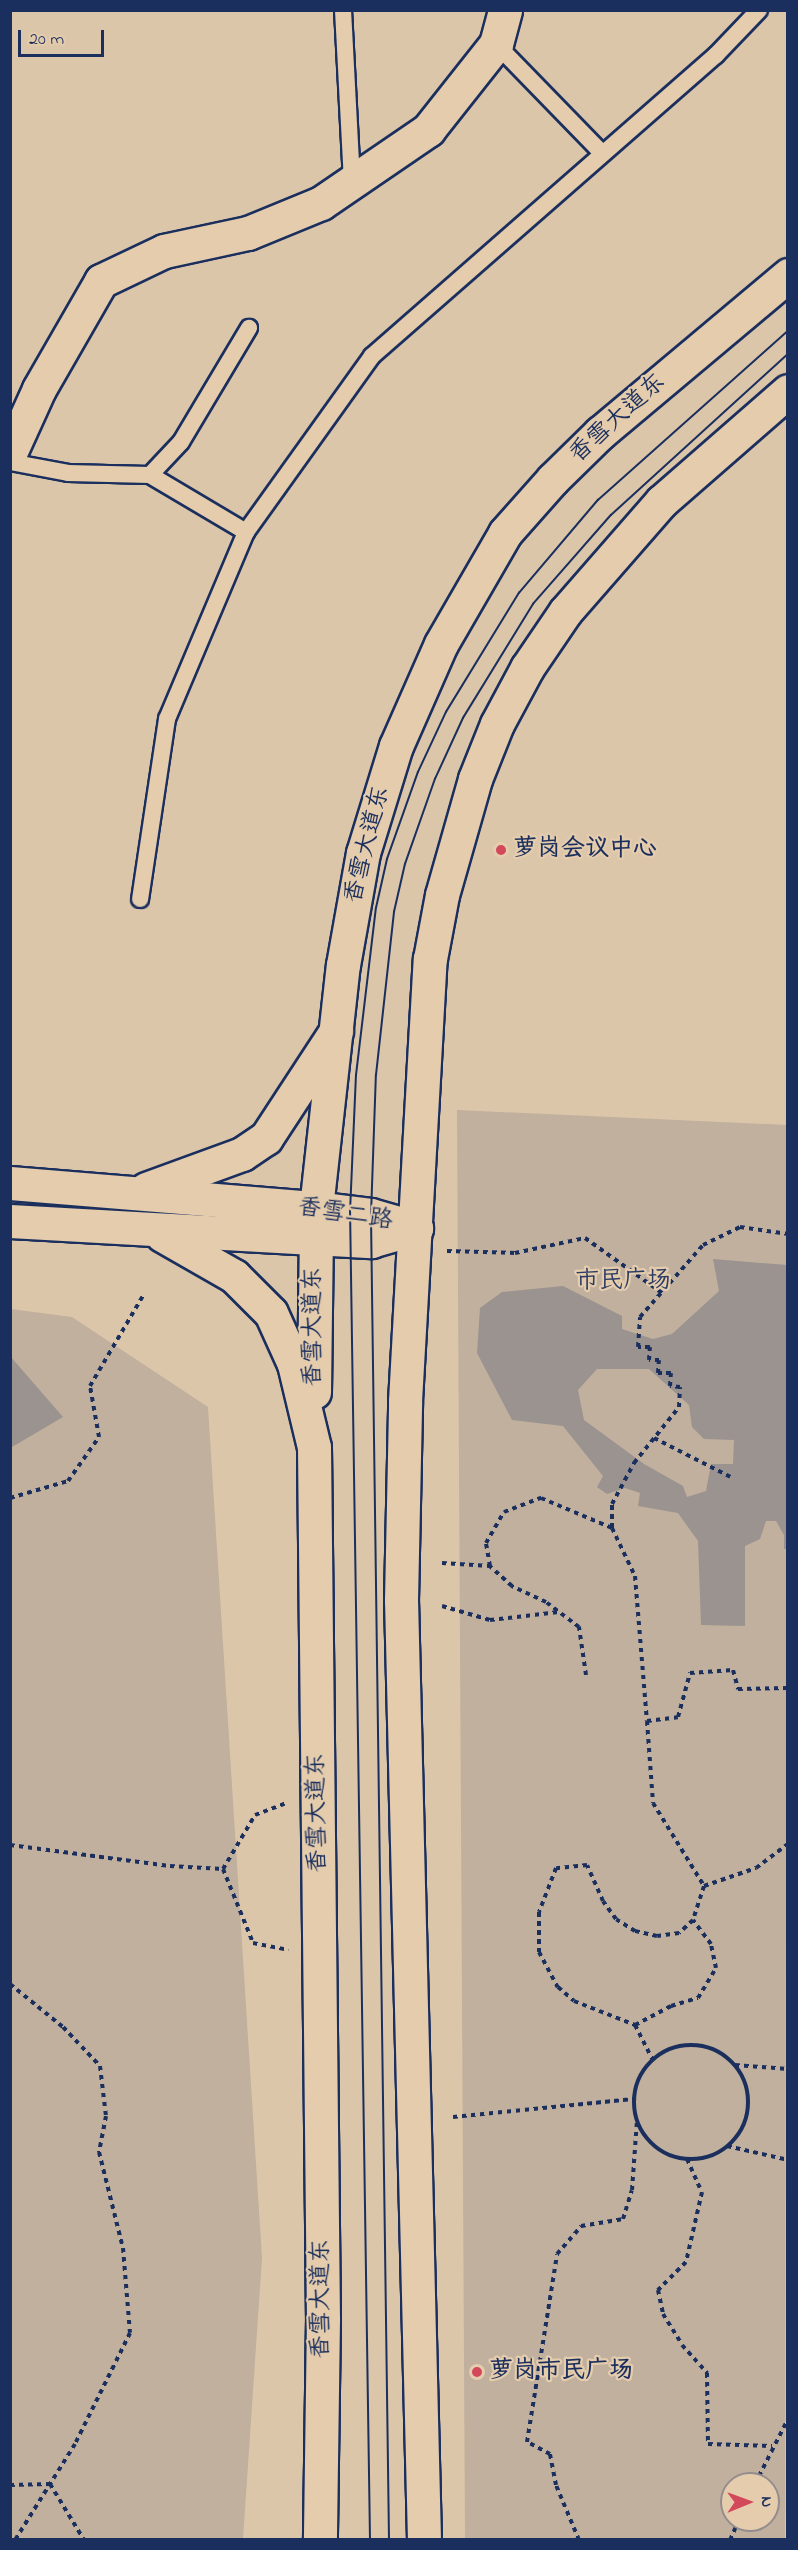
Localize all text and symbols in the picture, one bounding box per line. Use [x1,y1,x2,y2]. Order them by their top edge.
scale bar [21,18,106,56]
text: 20 m [29,27,64,53]
street label: 香雪大道东 [564,368,672,470]
street label: 香雪大道东 [340,783,396,907]
place label: 萝岗会议中心 [513,836,657,864]
marker: 萝岗会议中心 [494,843,508,857]
street label: 香雪二路 [295,1193,395,1237]
street label: 香雪大道东 [300,1267,328,1387]
park label: 市民广场 [575,1268,671,1296]
street label: 香雪大道东 [303,1753,333,1873]
street label: 香雪大道东 [308,2239,336,2359]
place label: 萝岗市民广场 [489,2358,633,2386]
marker: 萝岗市民广场 [470,2365,484,2379]
north arrow [720,2472,780,2532]
text: N [754,2496,778,2507]

